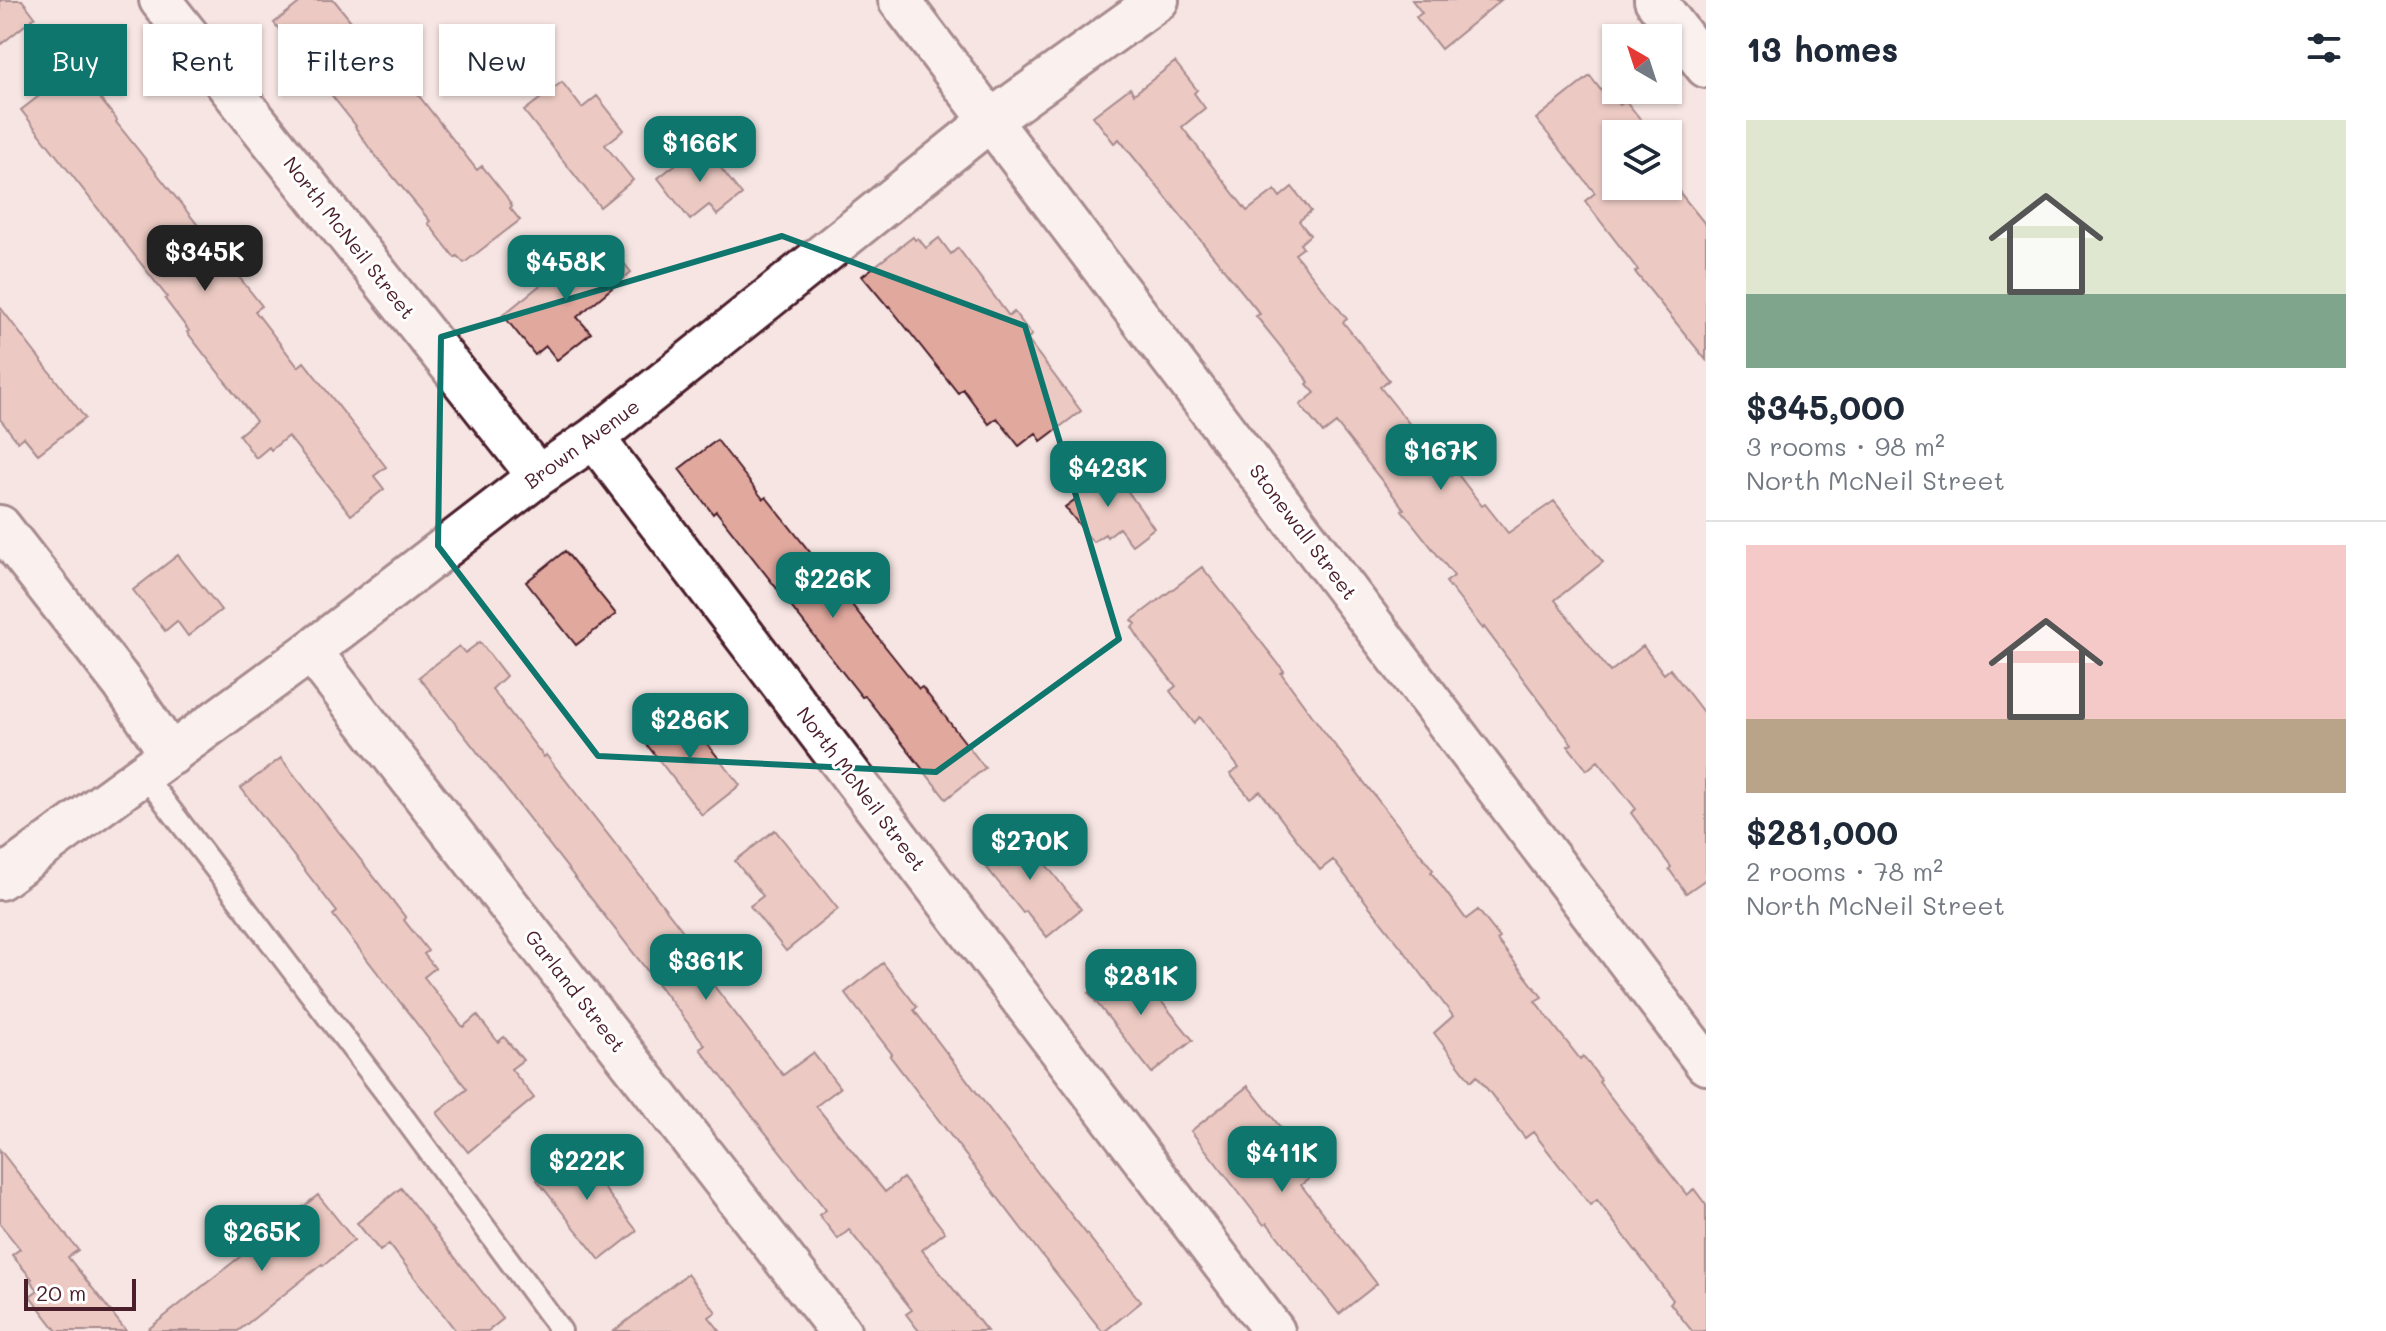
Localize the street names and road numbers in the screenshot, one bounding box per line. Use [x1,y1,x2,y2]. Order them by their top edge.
street label: North McNeil Street [278,151,421,324]
street label: Brown Avenue [519,393,644,494]
street label: Stonewall Street [1244,458,1363,604]
street label: North McNeil Street [791,701,932,876]
street label: Garland Street [520,924,632,1057]

